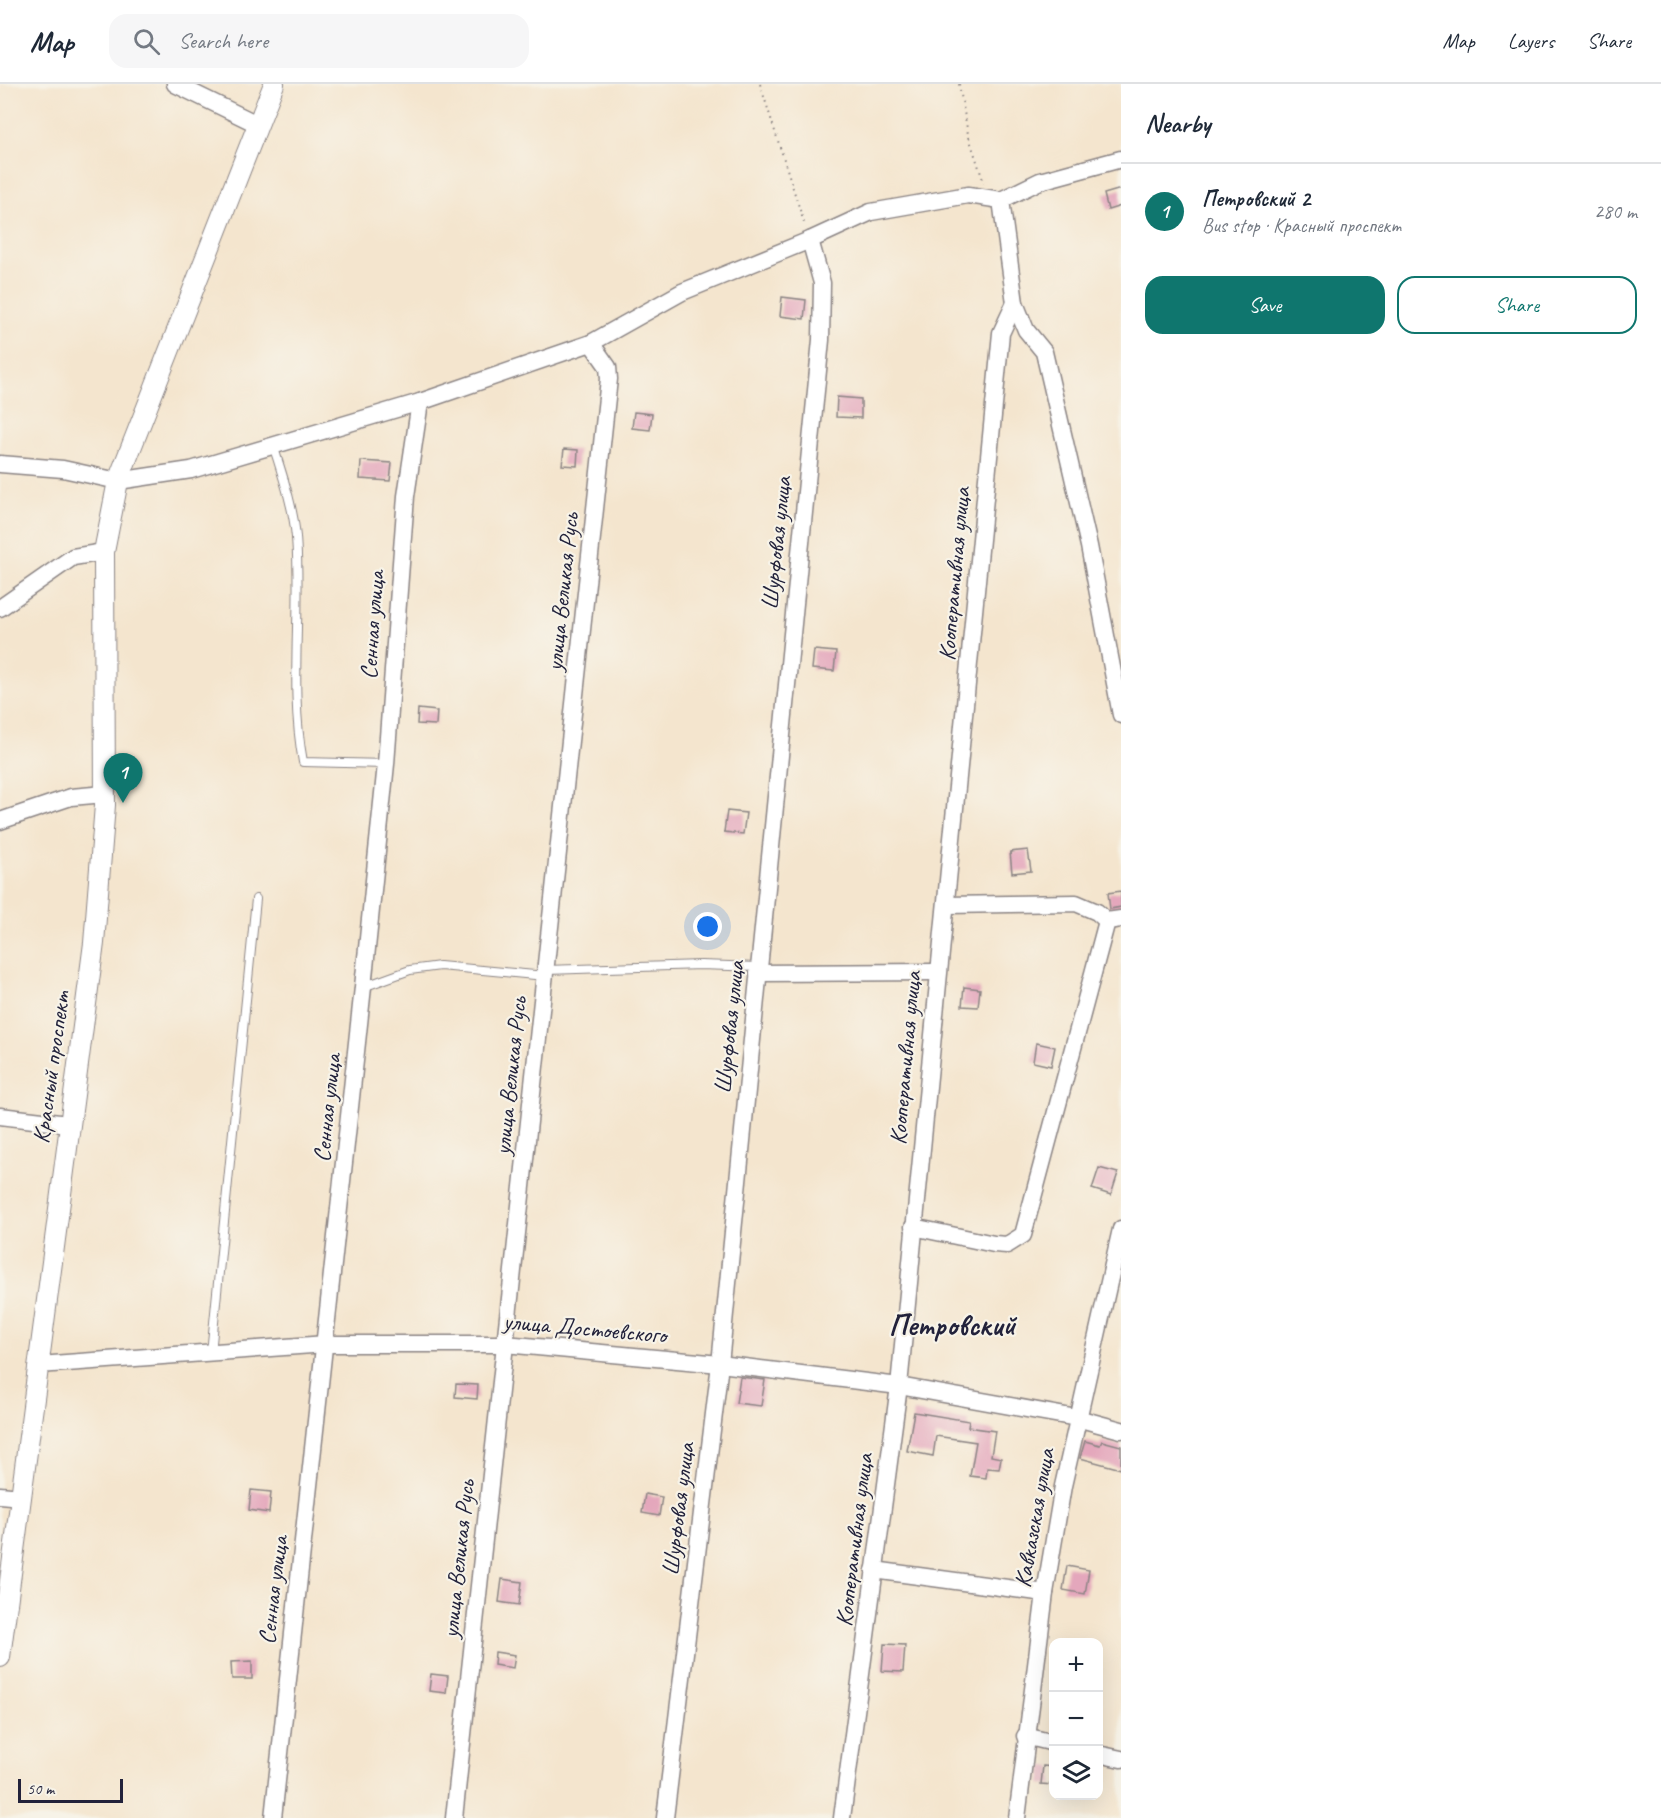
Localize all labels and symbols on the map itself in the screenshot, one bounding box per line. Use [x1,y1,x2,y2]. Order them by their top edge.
street label: Шурфовая улица [754,474,798,611]
street label: Кооперативная улица [931,485,977,662]
street label: улица Великая Русь [539,510,585,675]
street label: Сенная улица [353,568,391,680]
pin: 1 [104,754,142,803]
your location [693,912,722,941]
street label: Шурфовая улица [707,958,751,1095]
street label: Кооперативная улица [882,969,928,1146]
street label: Красный проспект [25,988,77,1145]
street label: улица Великая Русь [487,994,533,1159]
street label: Сенная улица [306,1050,348,1164]
street label: улица Достоевского [500,1306,670,1350]
district label: Петровский [889,1306,1018,1344]
street label: Шурфовая улица [655,1439,701,1577]
street label: Кавказская улица [1007,1445,1061,1590]
street label: Кооперативная улица [829,1450,880,1628]
street label: улица Великая Русь [435,1477,481,1642]
street label: Сенная улица [251,1532,295,1646]
scale bar [18,1776,123,1804]

